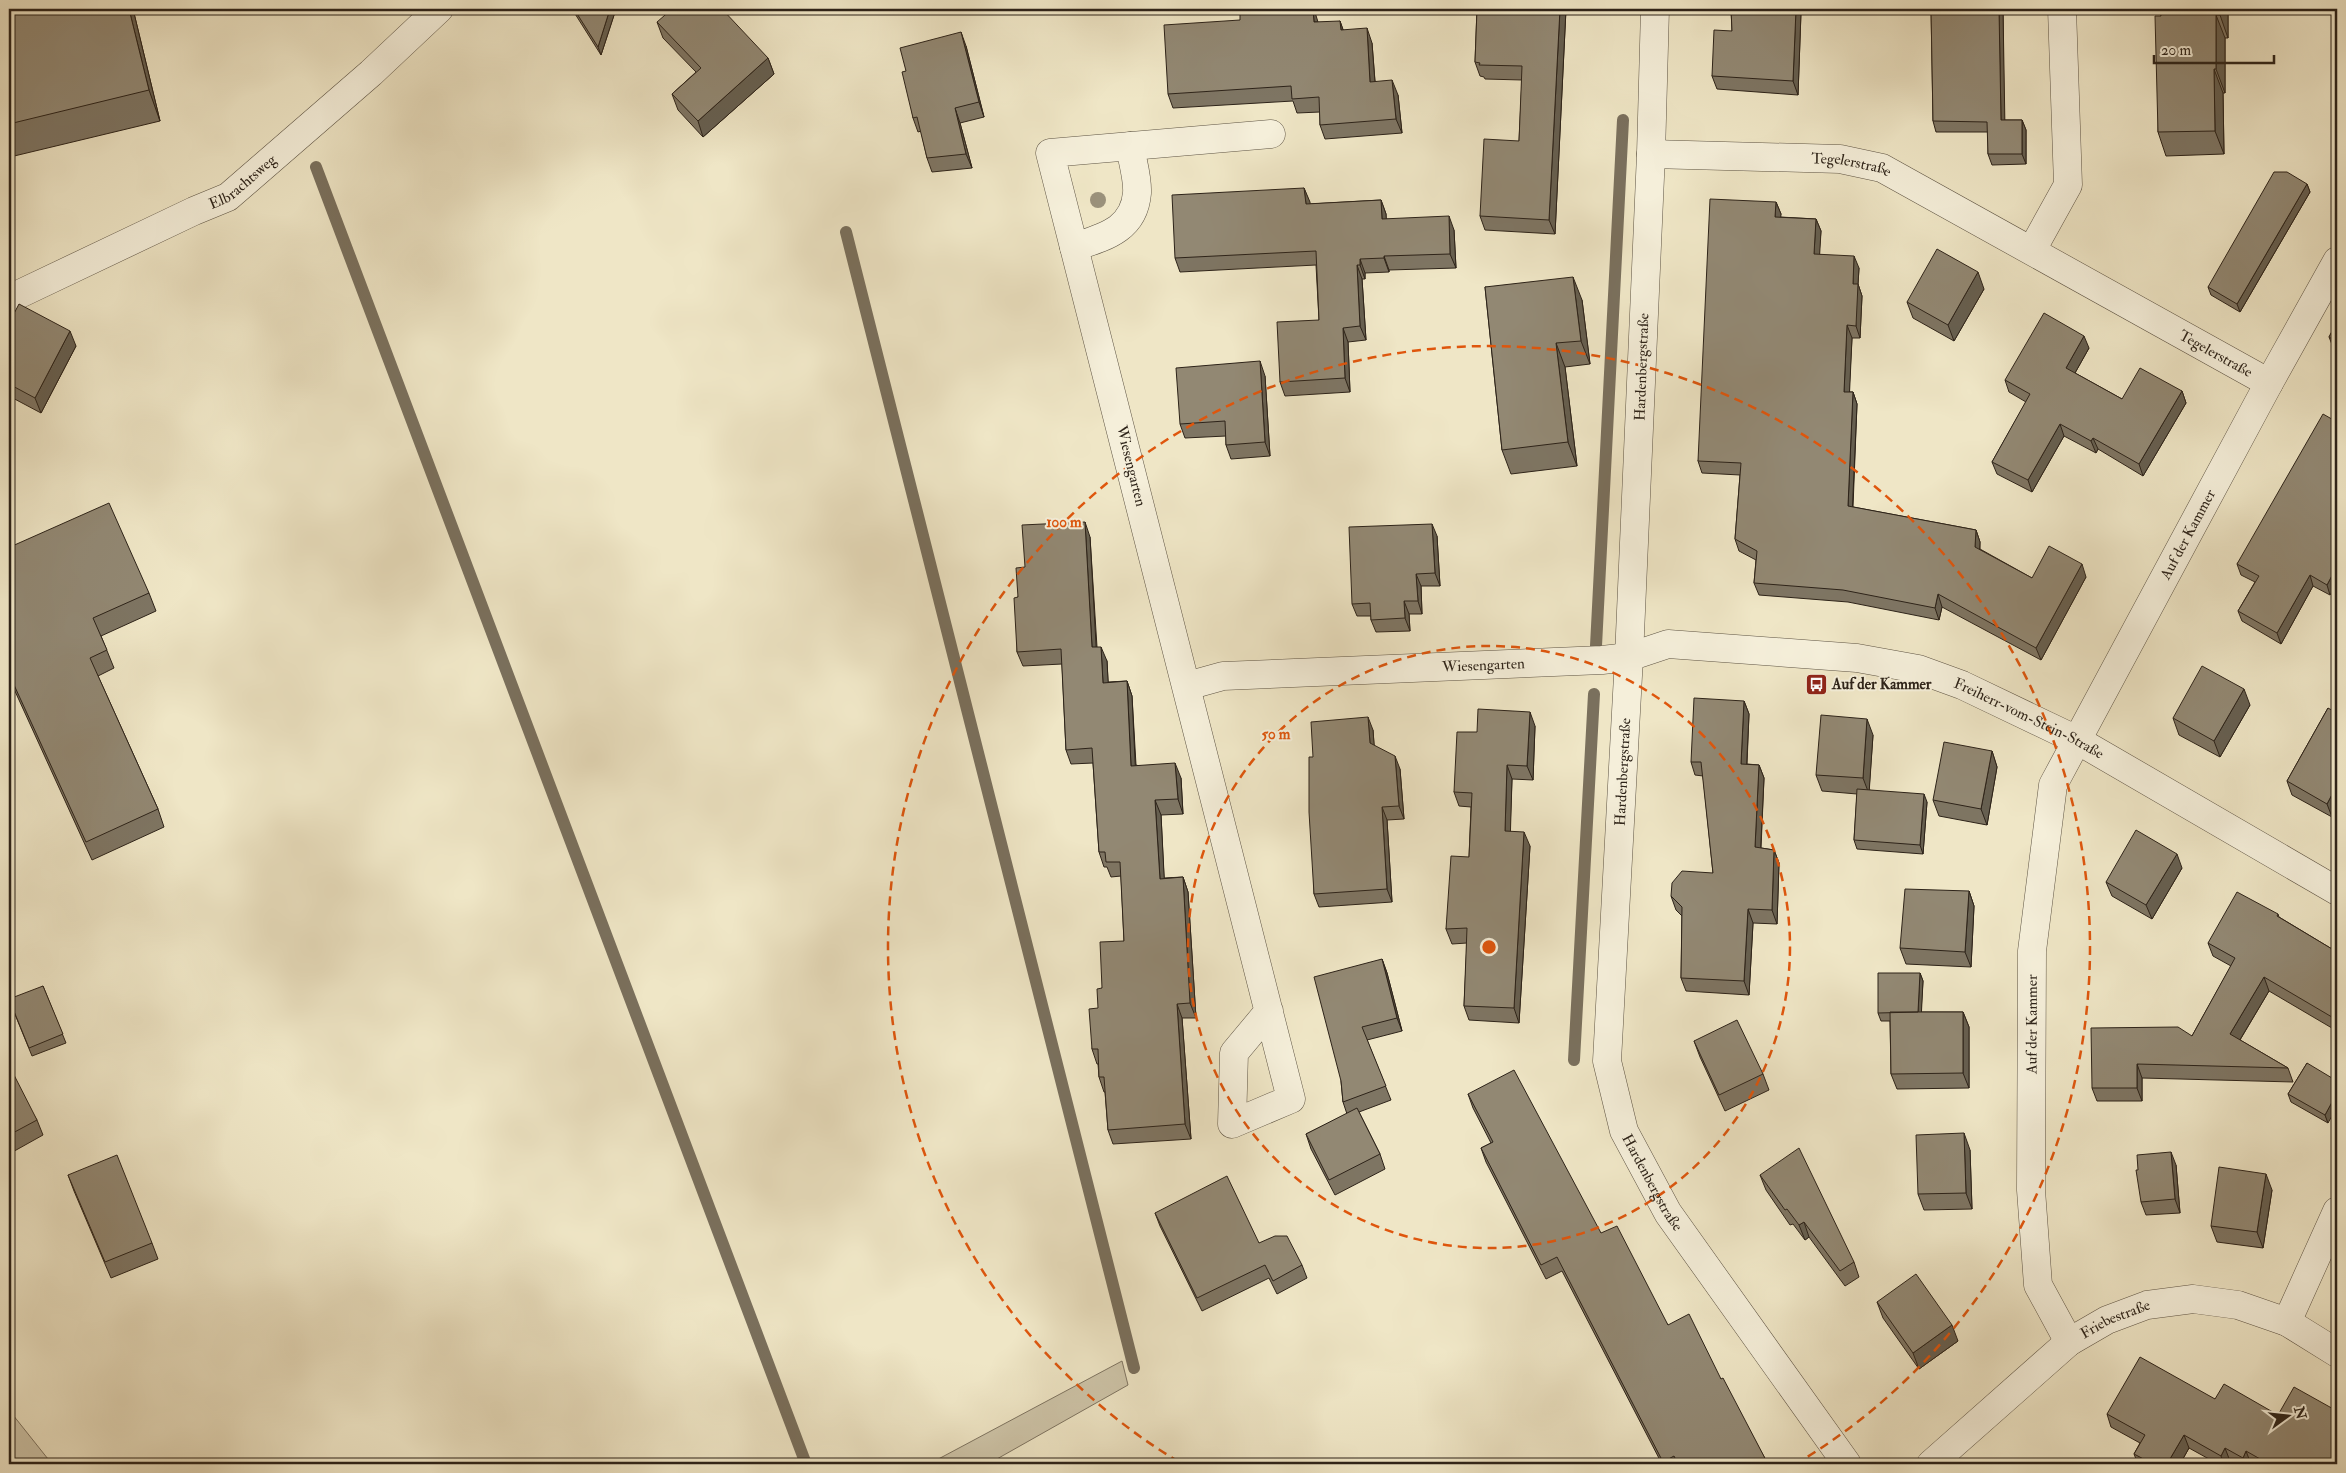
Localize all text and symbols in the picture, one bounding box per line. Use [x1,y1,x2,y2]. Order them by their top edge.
scale bar [2154,32,2274,64]
text: 20 m [2161,41,2191,60]
street label: Tegelerstraße [1811,149,1895,181]
street label: Elbrachtsweg [206,150,280,213]
street label: Hardenbergstraße [1631,313,1653,421]
street label: Tegelerstraße [2176,326,2256,381]
street label: Wiesengarten [1112,423,1150,509]
street label: Auf der Kammer [2155,486,2220,584]
text: 100 m [1046,513,1082,532]
street label: Wiesengarten [1441,654,1525,676]
bus stop icon: Auf der Kammer [1804,672,1828,696]
street label: Freiherr-vom-Stein-Straße [1951,673,2108,763]
place label: Auf der Kammer [1831,675,1932,694]
street label: Hardenbergstraße [1611,718,1635,826]
text: 50 m [1262,725,1291,744]
centre of rings [1480,938,1498,956]
street label: Auf der Kammer [2022,974,2041,1075]
street label: Hardenbergstraße [1618,1131,1687,1235]
street label: Friebestraße [2077,1295,2153,1343]
north arrow [2264,1390,2314,1440]
text: N [2290,1404,2310,1421]

